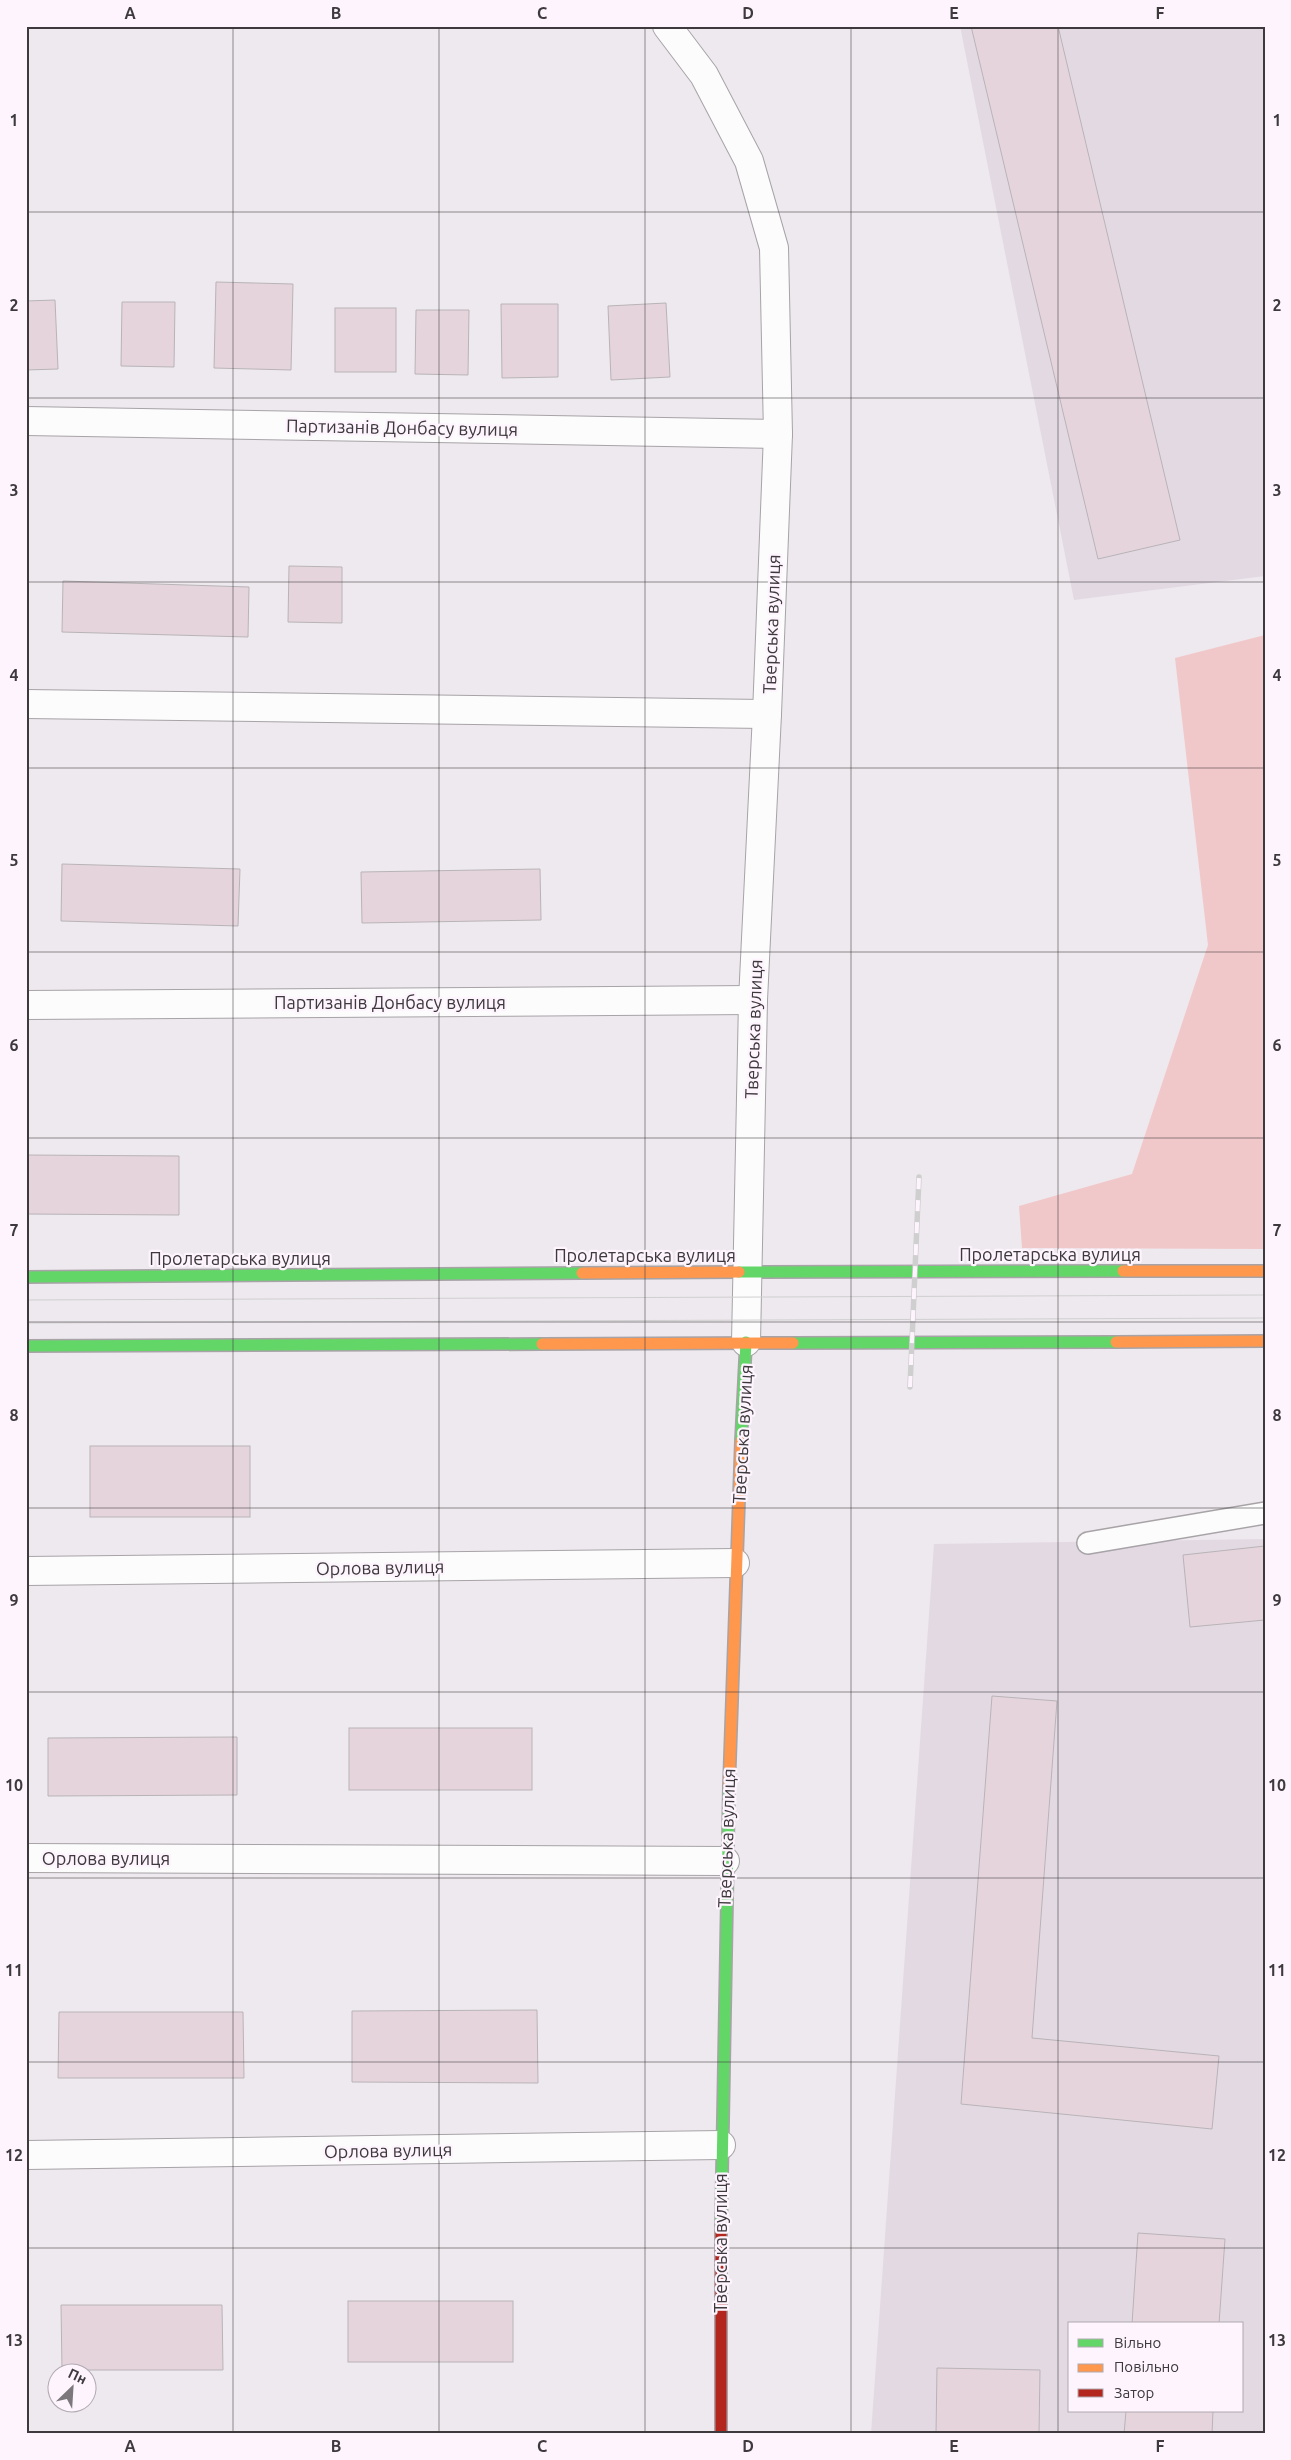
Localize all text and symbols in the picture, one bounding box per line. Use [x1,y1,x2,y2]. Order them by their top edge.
text: A [124,4,136,22]
text: B [331,4,341,22]
text: C [537,4,547,22]
text: D [742,4,754,22]
text: E [949,4,959,22]
text: F [1156,4,1165,22]
text: 1 [9,111,19,129]
text: 1 [1272,111,1282,129]
text: 2 [9,296,19,314]
text: 2 [1272,296,1282,314]
street label: Партизанів Донбасу вулиця [286,415,518,439]
text: 3 [9,481,19,499]
text: 3 [1272,481,1282,499]
street label: Тверська вулиця [759,554,783,694]
text: 4 [9,666,19,684]
text: 4 [1272,666,1282,684]
text: 5 [9,851,19,869]
text: 5 [1272,851,1282,869]
street label: Тверська вулиця [741,959,765,1099]
street label: Партизанів Донбасу вулиця [274,992,506,1012]
text: 6 [9,1036,19,1054]
text: 6 [1272,1036,1282,1054]
text: 7 [9,1221,19,1239]
text: 7 [1272,1221,1282,1239]
street label: Пролетарська вулиця [959,1244,1141,1264]
street label: Пролетарська вулиця [554,1245,736,1265]
street label: Пролетарська вулиця [149,1248,331,1268]
street label: Тверська вулиця [728,1364,756,1504]
text: 8 [9,1406,19,1424]
text: 8 [1272,1406,1282,1424]
street label: Орлова вулиця [316,1556,444,1578]
text: 9 [9,1591,19,1609]
text: 9 [1272,1591,1282,1609]
street label: Тверська вулиця [714,1768,738,1908]
text: 10 [5,1776,23,1794]
text: 10 [1268,1776,1286,1794]
street label: Орлова вулиця [42,1848,170,1868]
text: 11 [5,1961,23,1979]
text: 11 [1268,1961,1286,1979]
street label: Орлова вулиця [324,2139,452,2161]
text: 12 [5,2146,23,2164]
text: 12 [1268,2146,1286,2164]
street label: Тверська вулиця [710,2173,730,2313]
legend [1068,2322,1244,2412]
text: 13 [5,2331,23,2349]
text: 13 [1268,2331,1286,2349]
text: Вільно [1114,2334,1161,2351]
text: Повільно [1114,2358,1179,2375]
north arrow [48,2362,98,2412]
text: Пн [66,2365,89,2387]
text: Затор [1114,2384,1154,2401]
text: A [124,2437,136,2455]
text: B [331,2437,341,2455]
text: C [537,2437,547,2455]
text: D [742,2437,754,2455]
text: E [949,2437,959,2455]
text: F [1156,2437,1165,2455]

